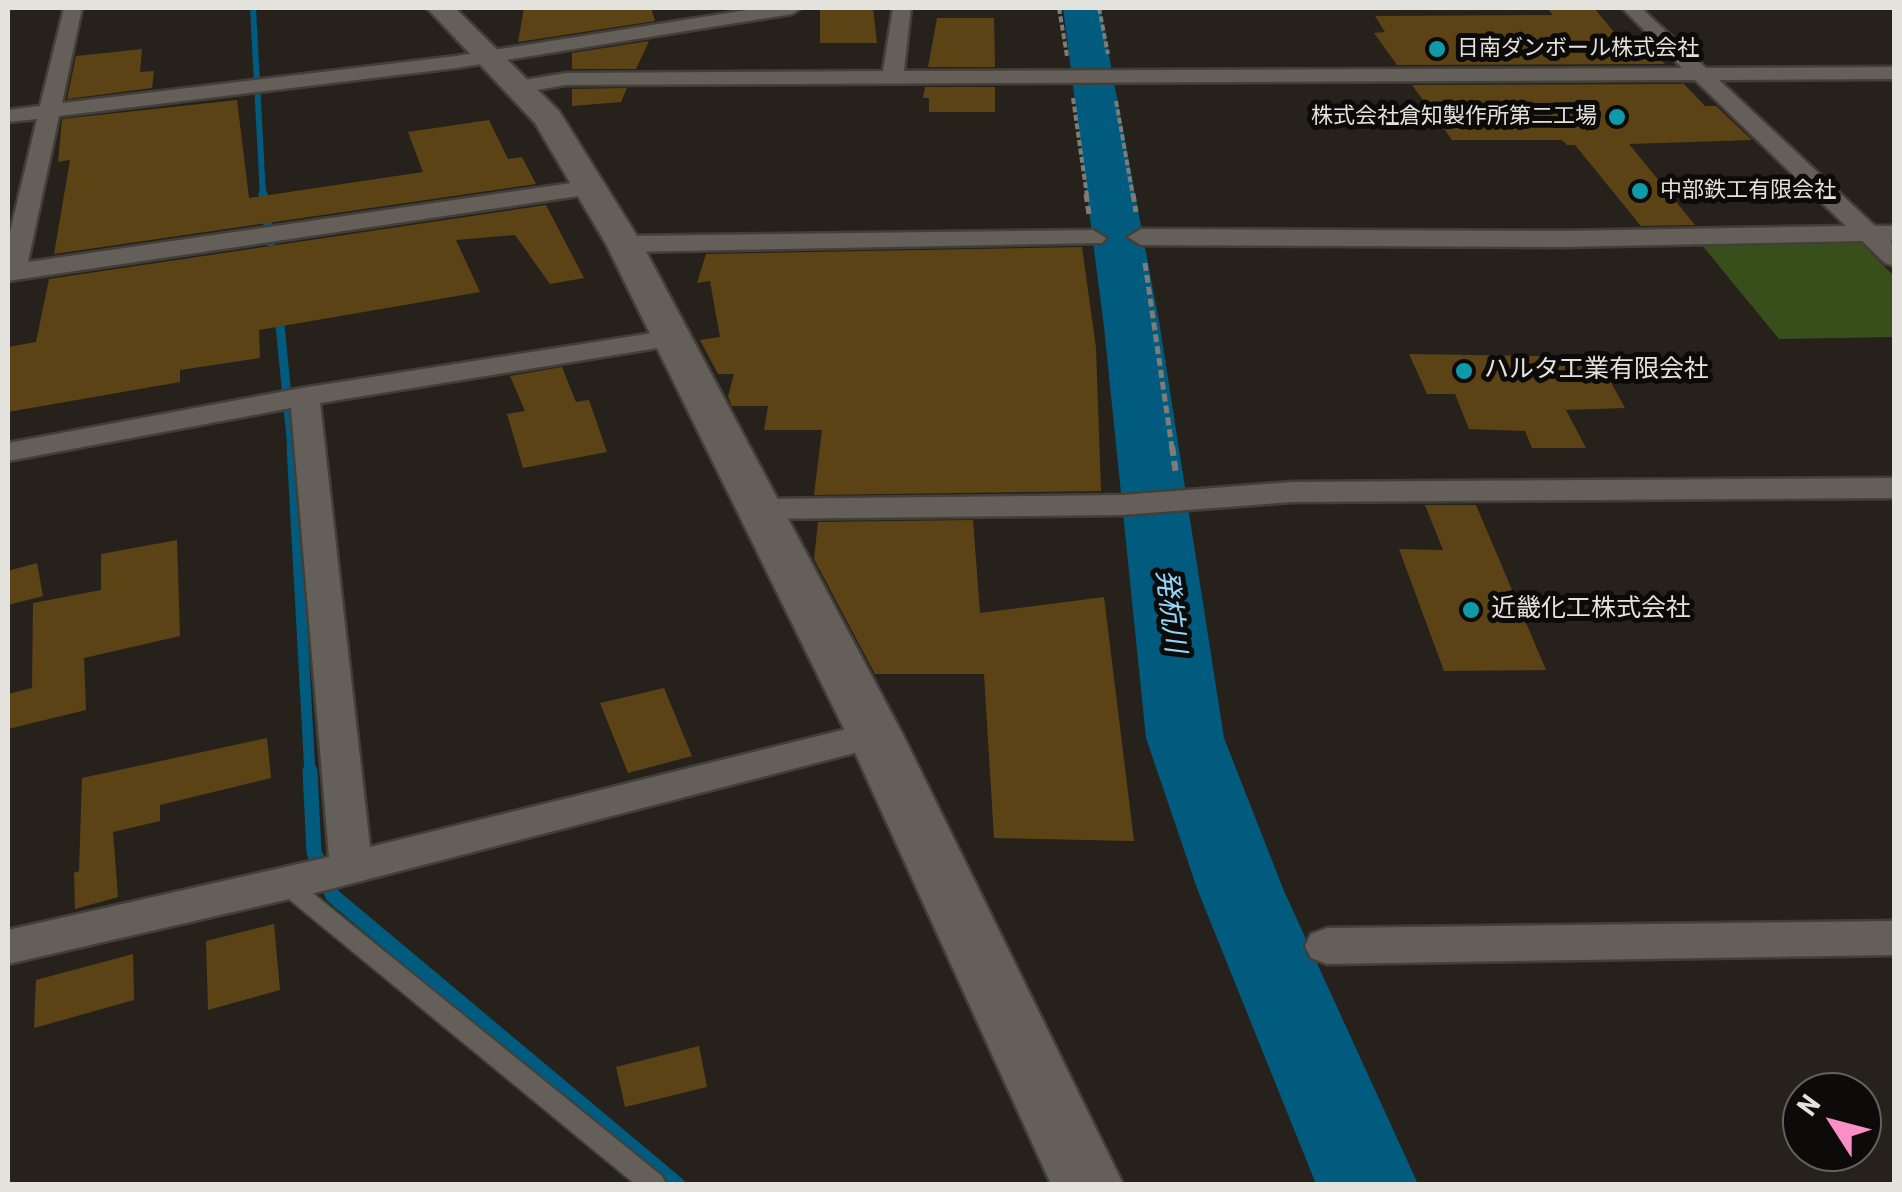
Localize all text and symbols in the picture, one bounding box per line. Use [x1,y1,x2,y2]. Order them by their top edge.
place label: 日南ダンボール株式会社 [1457,36,1699,62]
marker: 日南ダンボール株式会社 [1426,38,1448,60]
place label: 株式会社倉知製作所第二工場 [1311,104,1597,130]
marker: 株式会社倉知製作所第二工場 [1606,106,1628,128]
place label: 中部鉄工有限会社 [1660,178,1836,204]
marker: 中部鉄工有限会社 [1629,180,1651,202]
place label: ハルタ工業有限会社 [1484,356,1709,386]
marker: ハルタ工業有限会社 [1453,360,1475,382]
water label: 発杭川 [1147,567,1191,655]
place label: 近畿化工株式会社 [1491,595,1691,625]
marker: 近畿化工株式会社 [1460,599,1482,621]
north arrow [1782,1072,1882,1172]
text: N [1791,1089,1827,1122]

